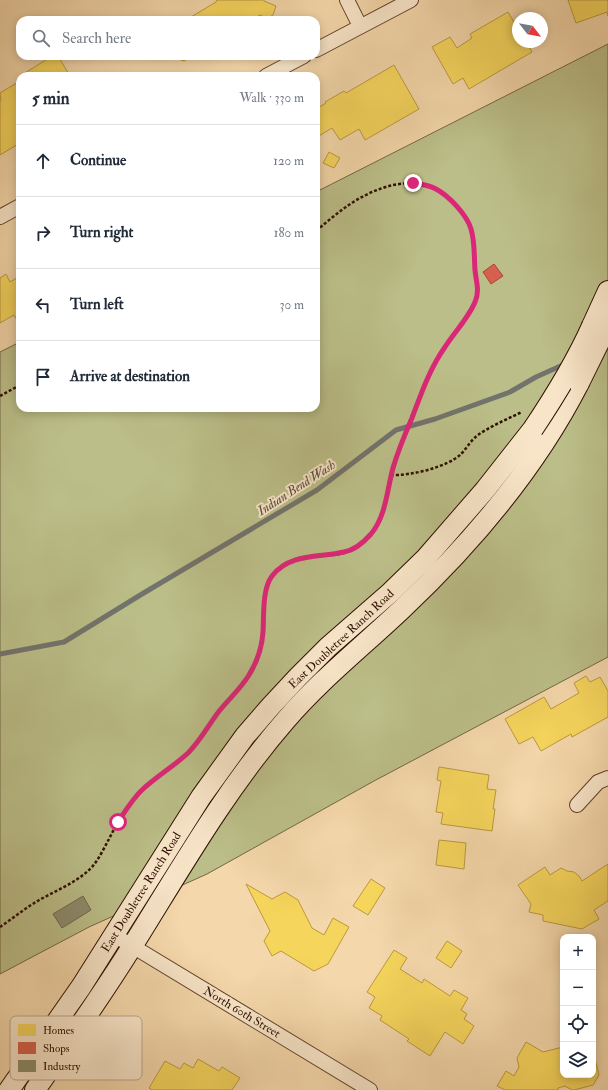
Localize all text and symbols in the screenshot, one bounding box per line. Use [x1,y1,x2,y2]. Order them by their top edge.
north arrow [512,12,548,48]
search box [16,16,320,60]
icon: search [30,27,52,49]
text: Search here [62,29,131,48]
text: 5 min [32,88,70,109]
text: Walk · 330 m [240,90,304,106]
icon: ahead [32,150,54,172]
text: Continue [70,151,126,170]
text: 120 m [273,153,304,169]
route end [404,174,422,192]
icon: right [32,222,54,244]
text: Turn right [70,223,133,242]
text: 180 m [274,225,304,241]
icon: left [32,294,54,316]
text: Turn left [70,295,124,314]
text: 30 m [280,297,304,313]
icon: arrive [32,366,54,388]
text: Arrive at destination [70,367,190,386]
water label: Indian Bend Wash [254,457,339,520]
street label: East Doubletree Ranch Road [285,586,397,692]
route start [109,813,127,831]
street label: East Doubletree Ranch Road [98,829,185,955]
map controls [560,934,596,1078]
button: + [560,934,596,970]
button: − [560,970,596,1006]
street label: North 60th Street [200,984,283,1041]
button: locate [560,1006,596,1042]
legend [10,1016,142,1080]
text: Homes [43,1024,74,1037]
text: Shops [43,1042,70,1056]
button: layers [560,1042,596,1078]
text: Industry [43,1060,81,1074]

